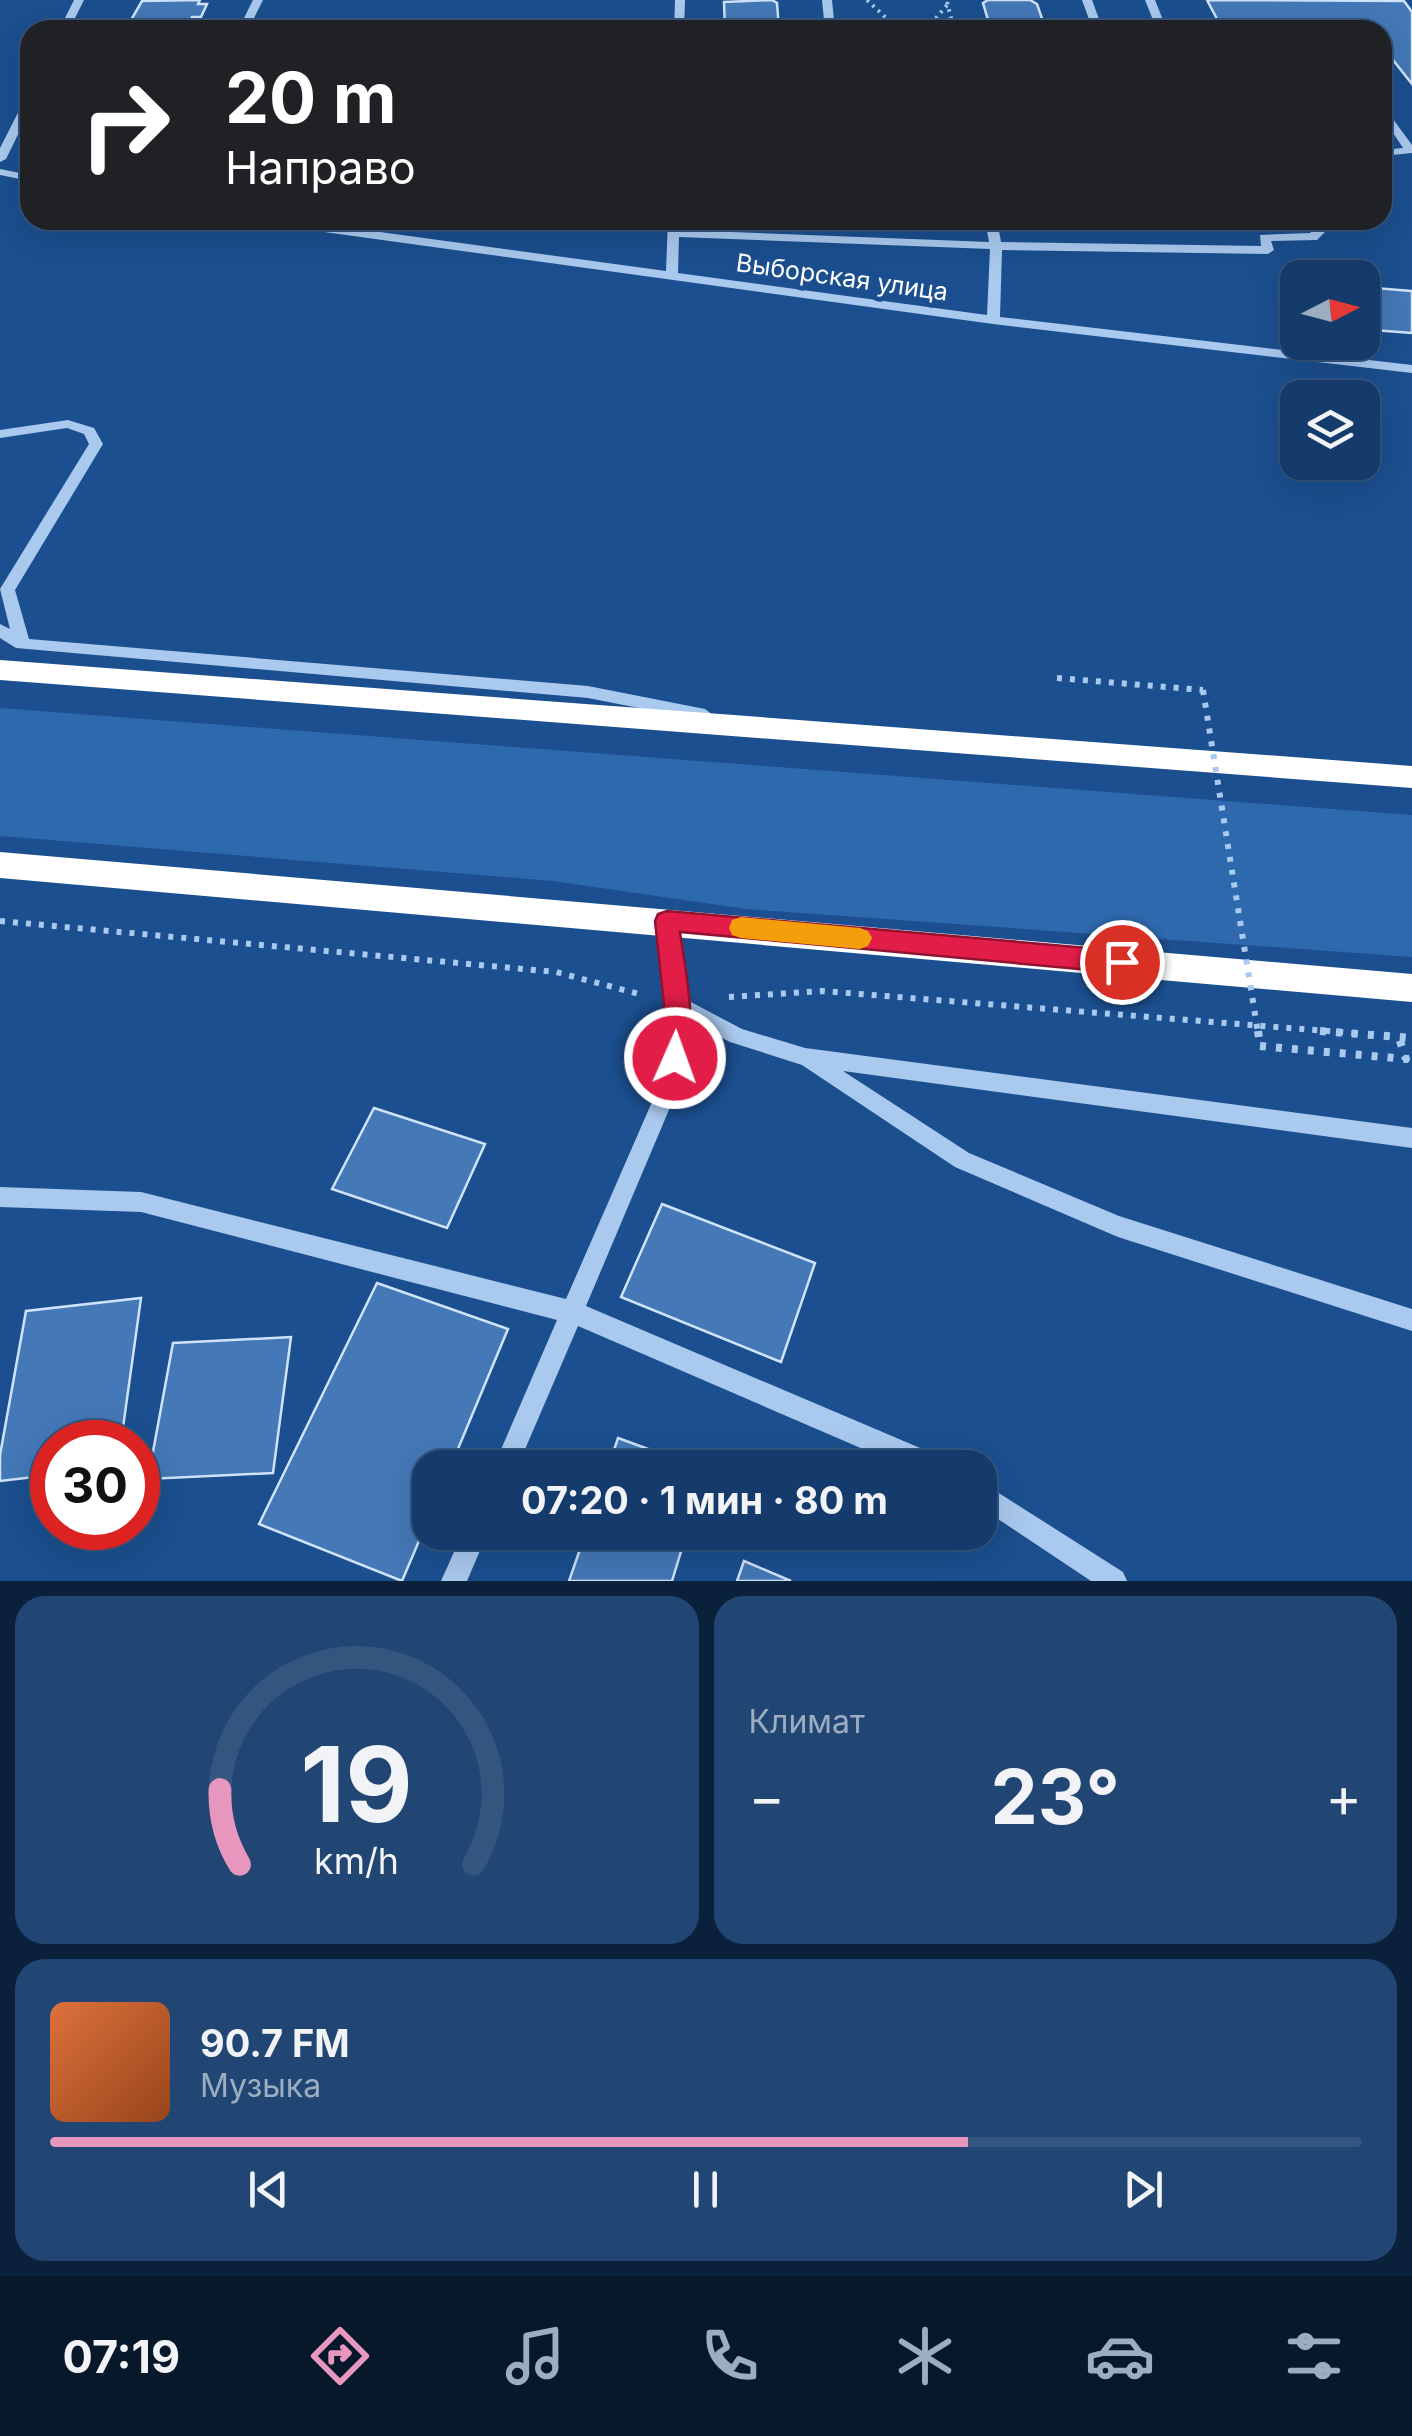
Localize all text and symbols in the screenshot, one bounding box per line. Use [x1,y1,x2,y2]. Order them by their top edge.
text: 20 m [225,55,397,140]
icon: right [60,60,190,190]
text: Направо [225,140,416,195]
street label: Выборская улица [734,247,950,307]
north arrow [1280,260,1380,360]
map controls [1280,260,1380,480]
button: layers [1280,380,1380,480]
pin [1080,920,1165,1005]
icon: arrive [1095,935,1150,990]
position arrow [623,1006,727,1110]
speed limit sign: 30 [30,1420,160,1550]
text: 07:20 · 1 мин · 80 m [521,1477,888,1523]
text: Климат [749,1702,865,1741]
text: 19 [301,1721,413,1847]
text: 23° [990,1751,1120,1842]
text: − [749,1764,785,1830]
text: + [1326,1764,1362,1830]
text: km/h [314,1839,399,1883]
text: 90.7 FM [200,2020,350,2066]
text: Музыка [200,2066,321,2105]
icon: previous [241,2162,296,2217]
icon: pause [678,2162,733,2217]
icon: next [1116,2162,1171,2217]
icon: directions [305,2321,375,2391]
icon: music [500,2321,570,2391]
icon: phone [695,2321,765,2391]
icon: climate [890,2321,960,2391]
icon: car [1085,2321,1155,2391]
icon: filters [1279,2321,1349,2391]
text: 07:19 [62,2329,180,2384]

